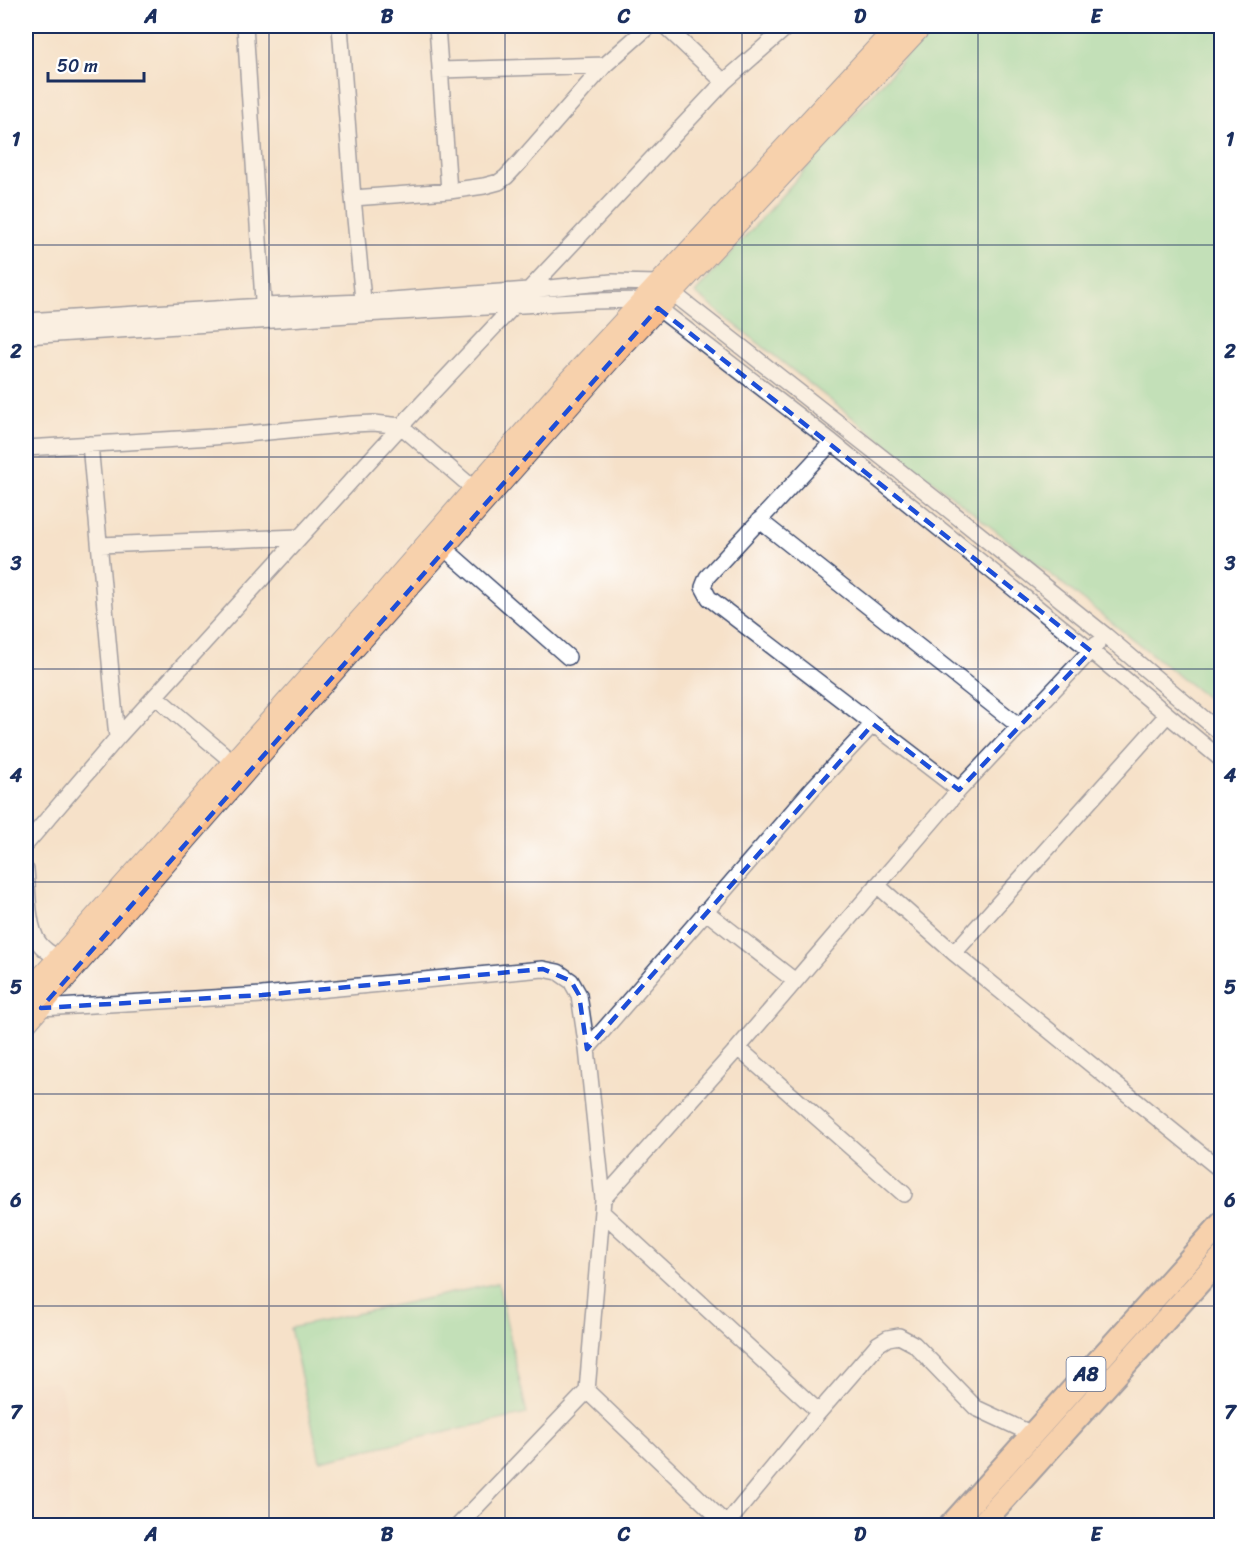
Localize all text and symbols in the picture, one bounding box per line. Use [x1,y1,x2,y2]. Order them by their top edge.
text: A [143,0,158,34]
text: B [381,0,394,34]
text: C [617,0,631,34]
text: D [854,0,867,34]
text: E [1090,0,1103,34]
scale bar [48,45,144,83]
text: 50 m [57,50,98,82]
text: 1 [12,122,21,157]
text: 1 [1226,122,1235,157]
text: 2 [9,334,22,369]
text: 2 [1223,334,1236,369]
text: 3 [10,546,22,581]
text: 3 [1224,546,1236,581]
text: 4 [9,758,23,793]
text: 4 [1223,758,1237,793]
text: 5 [10,970,22,1005]
text: 5 [1224,970,1236,1005]
text: 6 [9,1183,22,1218]
text: 6 [1223,1183,1236,1218]
road number: A8 [1066,1357,1106,1391]
text: 7 [10,1395,23,1430]
text: 7 [1224,1395,1237,1430]
text: A [143,1517,158,1551]
text: B [381,1517,394,1551]
text: C [617,1517,631,1551]
text: D [854,1517,867,1551]
text: E [1090,1517,1103,1551]

